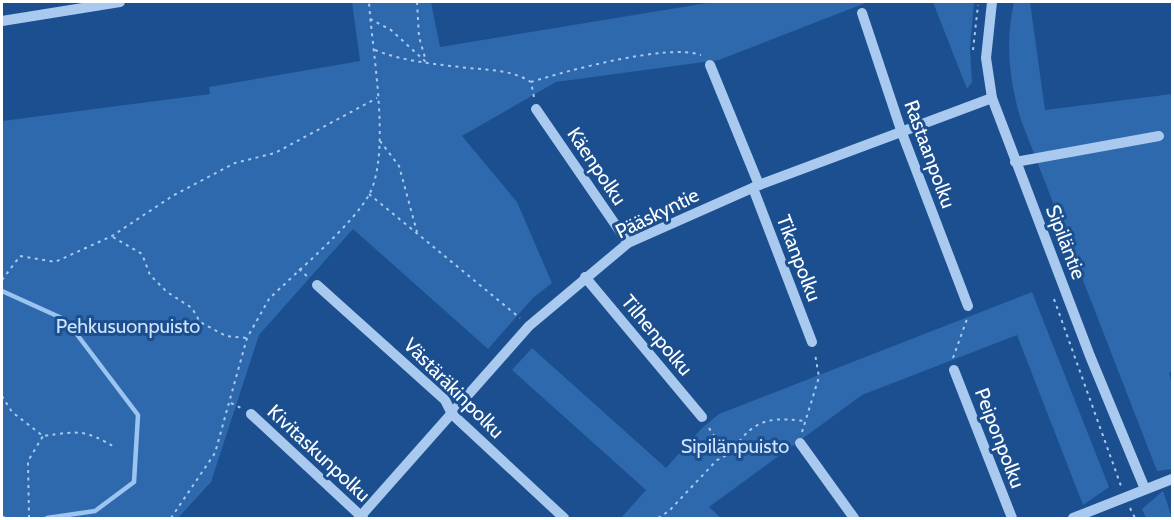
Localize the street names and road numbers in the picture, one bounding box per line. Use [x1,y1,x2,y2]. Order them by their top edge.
street label: Rastaanpolku [899,97,961,211]
street label: Käenpolku [562,123,632,209]
street label: Pääskyntie [611,182,703,244]
street label: Sipiläntie [1041,201,1091,283]
street label: Tikanpolku [772,211,826,305]
street label: Tilhenpolku [616,290,698,380]
street label: Västäräkinpolku [399,333,509,443]
street label: Peiponpolku [970,385,1030,491]
street label: Kivitaskunpolku [263,399,375,507]

